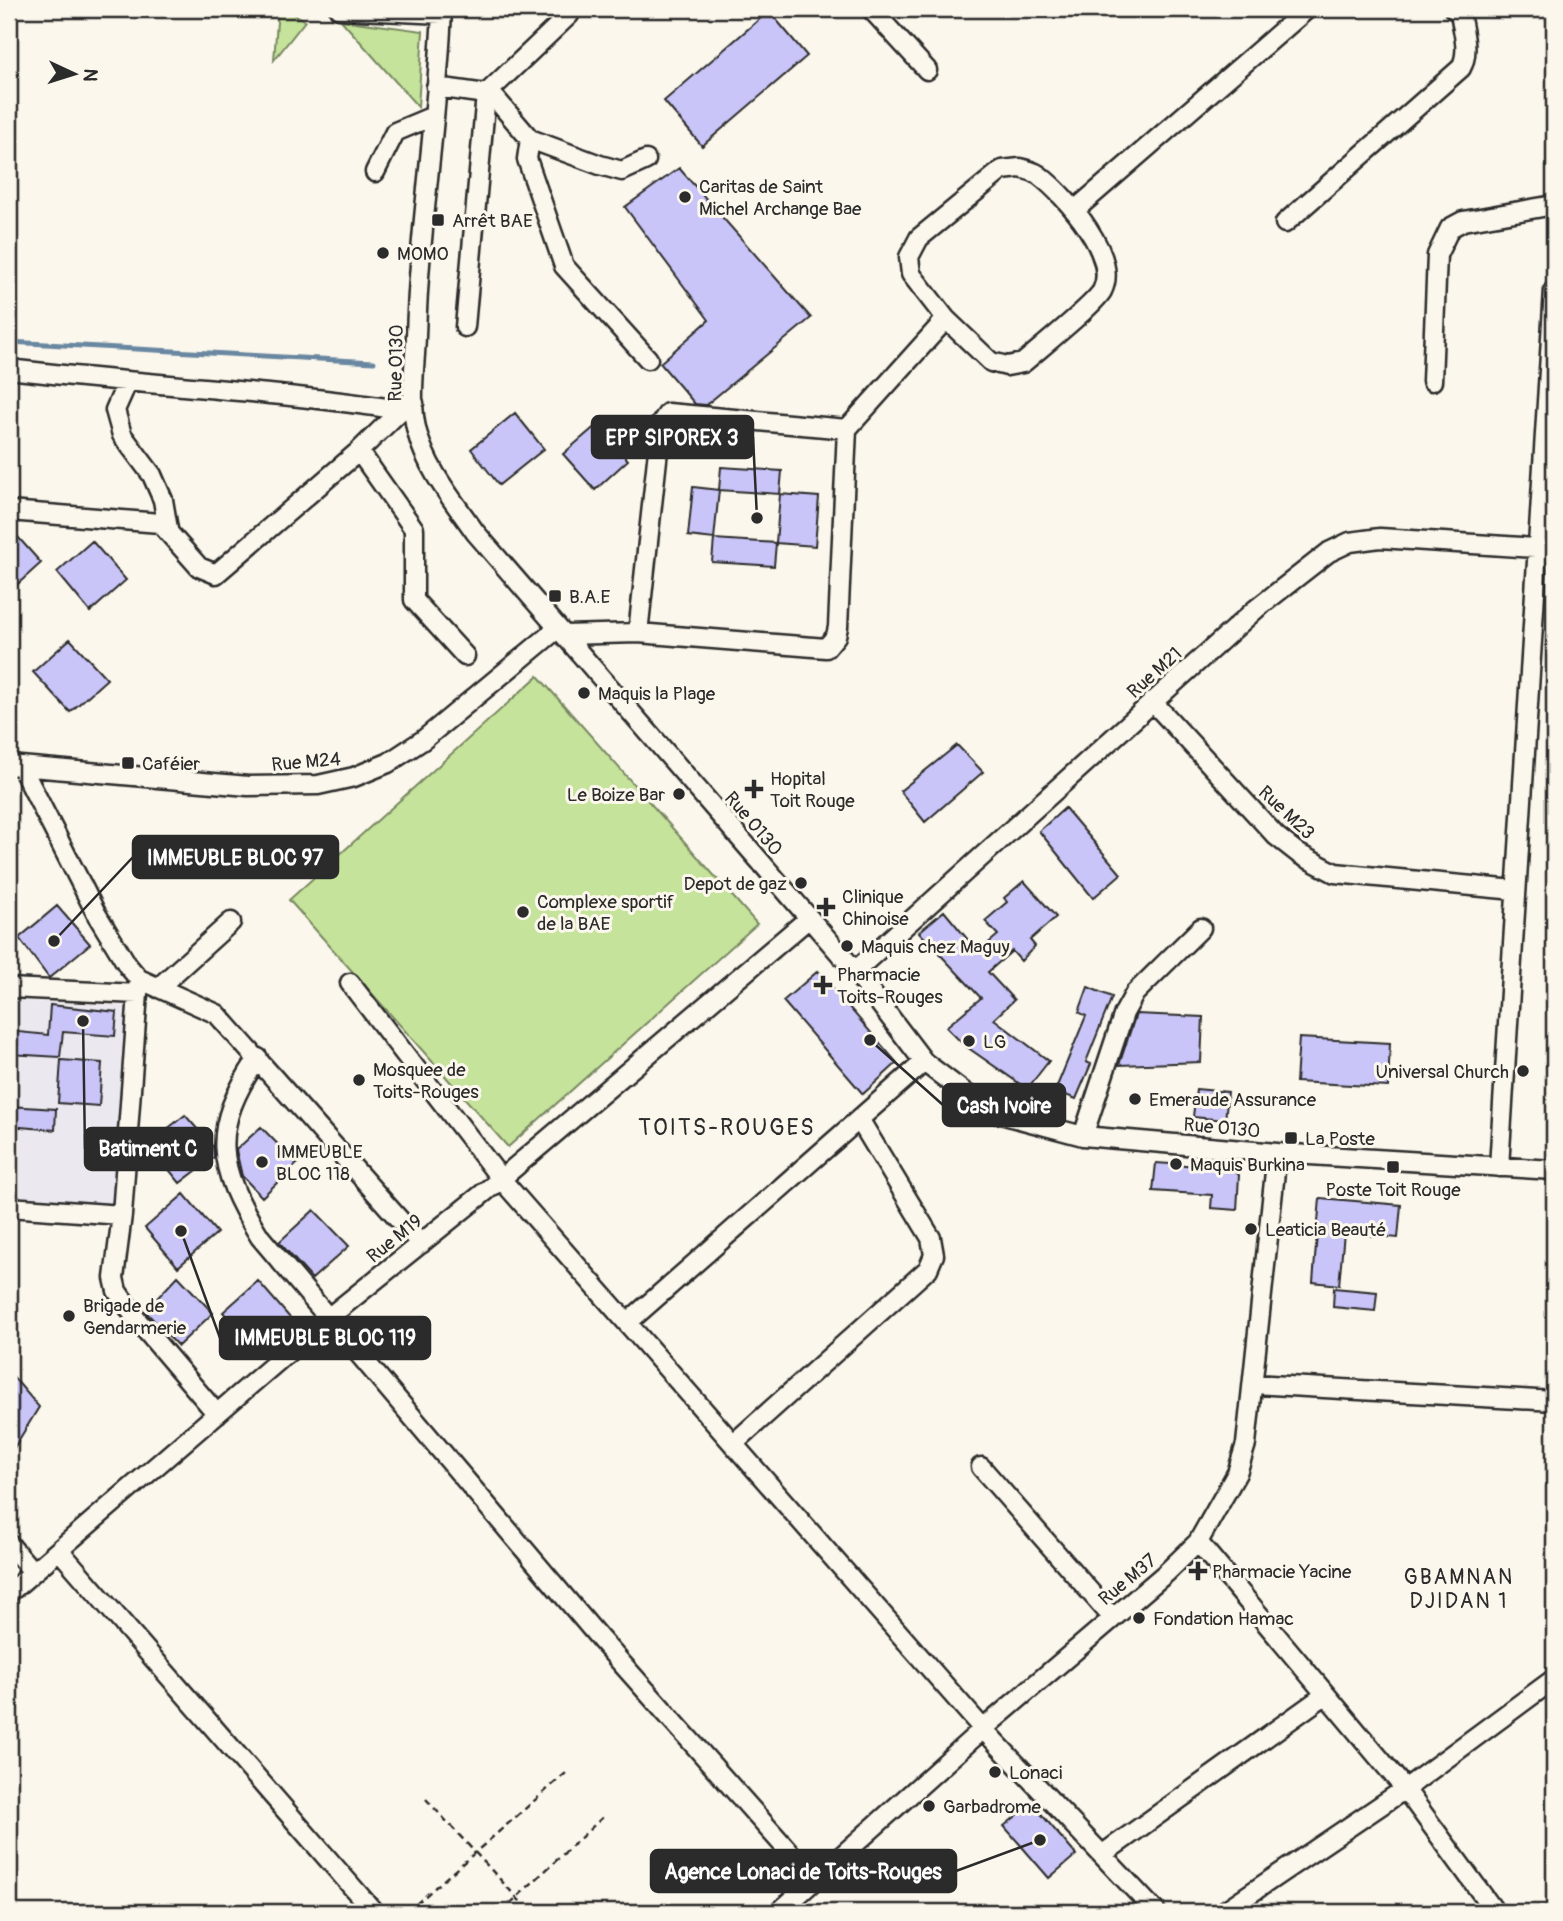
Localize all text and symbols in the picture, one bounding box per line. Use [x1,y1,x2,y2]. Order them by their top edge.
north arrow [38,38,108,108]
text: N [78,68,102,83]
place label: Caritas de Saint Michel Archange Bae [699,175,862,221]
marker: Caritas de Saint Michel Archange Bae [677,189,693,205]
place label: Arrêt BAE [452,209,533,233]
marker: Arrêt BAE [430,212,446,228]
place label: MOMO [397,242,449,266]
marker: MOMO [375,245,391,261]
street label: Rue O130 [383,324,409,402]
callout: EPP SIPOREX 3 [592,416,753,458]
text: EPP SIPOREX 3 [605,425,739,452]
place label: B.A.E [569,585,610,609]
marker: B.A.E [547,588,563,604]
street label: Rue M21 [1122,642,1187,704]
place label: Maquis la Plage [598,682,716,706]
marker: Maquis la Plage [576,685,592,701]
street label: Rue M24 [270,747,342,777]
place label: Caféier [142,752,200,776]
marker: Caféier [120,755,136,771]
place label: Hopital Toit Rouge [770,767,855,813]
marker: Hopital Toit Rouge [744,779,764,799]
street label: Rue M23 [1253,781,1320,845]
place label: Le Boize Bar [567,783,665,807]
marker: Le Boize Bar [671,786,687,802]
street label: Rue O130 [719,787,788,861]
callout: IMMEUBLE BLOC 97 [133,836,338,878]
text: IMMEUBLE BLOC 97 [147,845,324,872]
place label: Depot de gaz [683,872,787,896]
marker: Depot de gaz [793,875,809,891]
place label: Clinique Chinoise [842,885,909,931]
place label: Complexe sportif de la BAE [537,890,675,936]
marker: Clinique Chinoise [816,897,836,917]
marker: Complexe sportif de la BAE [515,904,531,920]
place label: Maquis chez Maguy [861,935,1010,959]
marker: Maquis chez Maguy [839,938,855,954]
place label: Pharmacie Toits-Rouges [837,963,943,1009]
marker: Pharmacie Toits-Rouges [815,977,831,993]
place label: LG [983,1030,1006,1054]
marker: LG [961,1033,977,1049]
place label: Mosquee de Toits-Rouges [373,1058,479,1104]
place label: Universal Church [1376,1060,1509,1084]
marker: Universal Church [1515,1063,1531,1079]
marker: Mosquee de Toits-Rouges [351,1072,367,1088]
callout: Cash Ivoire [943,1084,1065,1126]
place label: Emeraude Assurance [1149,1088,1317,1112]
marker: Emeraude Assurance [1127,1091,1143,1107]
text: Cash Ivoire [957,1093,1052,1120]
district label: TOITS-ROUGES [638,1113,816,1142]
street label: Rue O130 [1182,1113,1261,1143]
place label: La Poste [1305,1127,1376,1151]
callout: Batiment C [85,1128,212,1170]
marker: La Poste [1283,1130,1299,1146]
text: Batiment C [99,1136,198,1163]
place label: IMMEUBLE BLOC 118 [276,1140,363,1186]
place label: Maquis Burkina [1190,1153,1305,1177]
marker: IMMEUBLE BLOC 118 [254,1154,270,1170]
marker: Maquis Burkina [1168,1156,1184,1172]
marker: Poste Toit Rouge [1385,1159,1401,1175]
place label: Poste Toit Rouge [1325,1178,1461,1202]
street label: Rue M19 [362,1209,427,1269]
place label: Leaticia Beauté [1265,1218,1386,1242]
marker: Leaticia Beauté [1243,1221,1259,1237]
place label: Brigade de Gendarmerie [83,1294,187,1340]
marker: Brigade de Gendarmerie [61,1308,77,1324]
callout: IMMEUBLE BLOC 119 [220,1317,430,1359]
text: IMMEUBLE BLOC 119 [234,1325,416,1352]
street label: Rue M37 [1094,1549,1162,1611]
place label: Pharmacie Yacine [1212,1560,1352,1584]
marker: Pharmacie Yacine [1190,1563,1206,1579]
district label: GBAMNAN DJIDAN 1 [1404,1564,1514,1615]
place label: Fondation Hamac [1153,1607,1294,1631]
marker: Fondation Hamac [1131,1610,1147,1626]
place label: Lonaci [1009,1761,1062,1785]
marker: Lonaci [987,1764,1003,1780]
place label: Garbadrome [943,1795,1042,1819]
marker: Garbadrome [921,1798,937,1814]
callout: Agence Lonaci de Toits-Rouges [651,1850,956,1892]
text: Agence Lonaci de Toits-Rouges [664,1859,942,1886]

